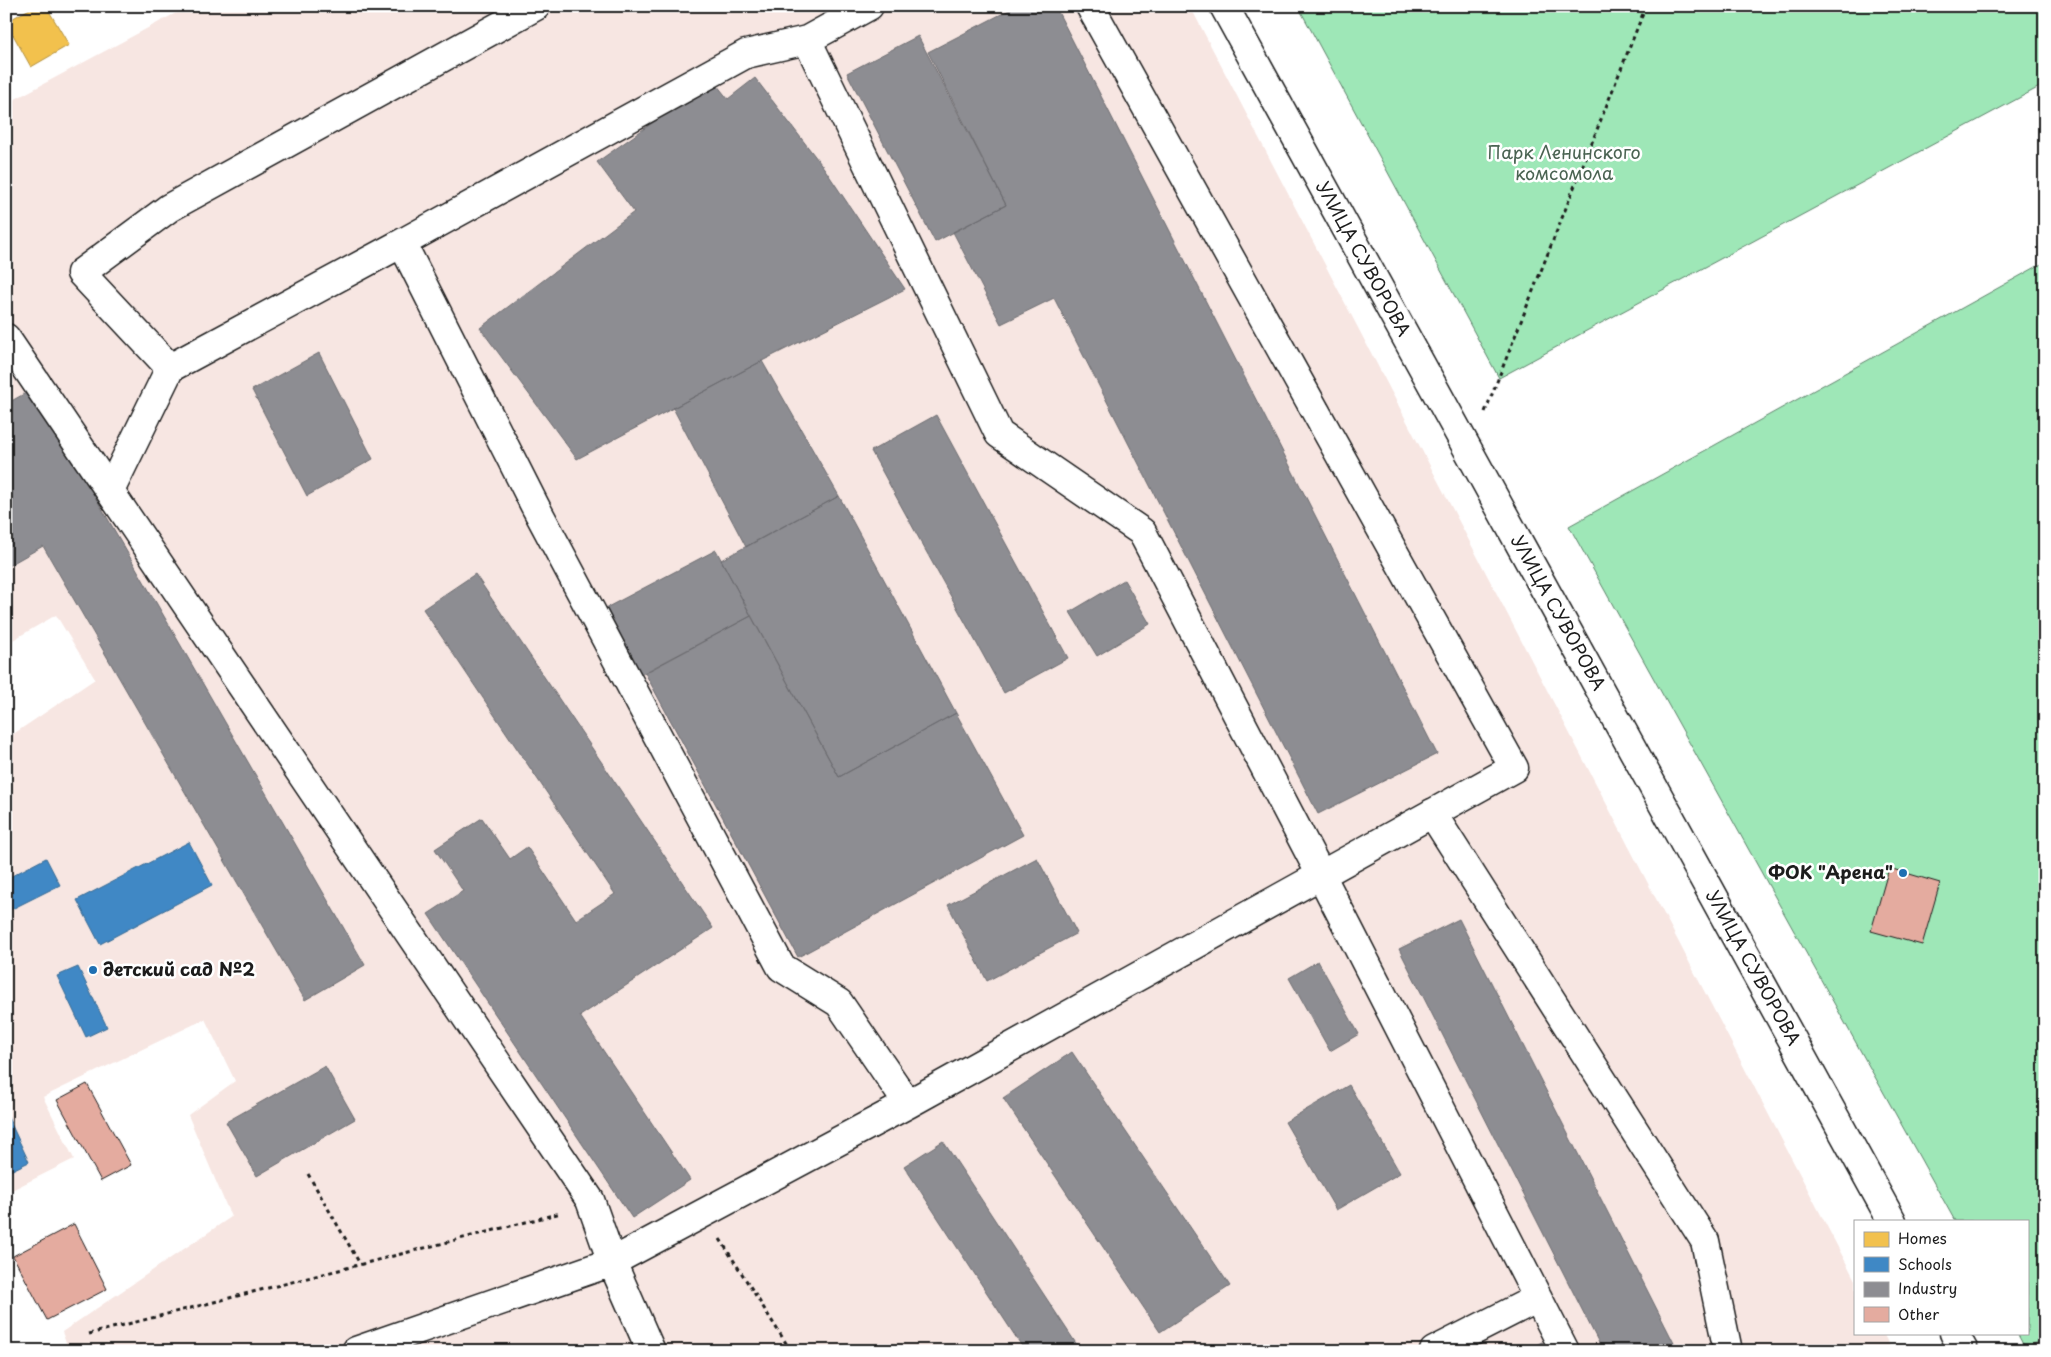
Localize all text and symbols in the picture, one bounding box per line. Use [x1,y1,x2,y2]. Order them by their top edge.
park label: Парк Ленинского комсомола [1487,138,1641,186]
street label: УЛИЦА СУВОРОВА [1310,176,1418,341]
street label: УЛИЦА СУВОРОВА [1505,530,1613,695]
place label: ФОК "Арена" [1768,858,1893,885]
marker: ФОК "Арена" [1897,867,1909,879]
street label: УЛИЦА СУВОРОВА [1700,885,1808,1050]
place label: детский сад №2 [103,955,255,982]
marker: детский сад №2 [87,964,99,976]
legend [1854,1220,2028,1334]
text: Homes [1898,1226,1947,1249]
text: Schools [1898,1252,1952,1275]
text: Industry [1898,1276,1957,1299]
text: Other [1898,1302,1939,1325]

